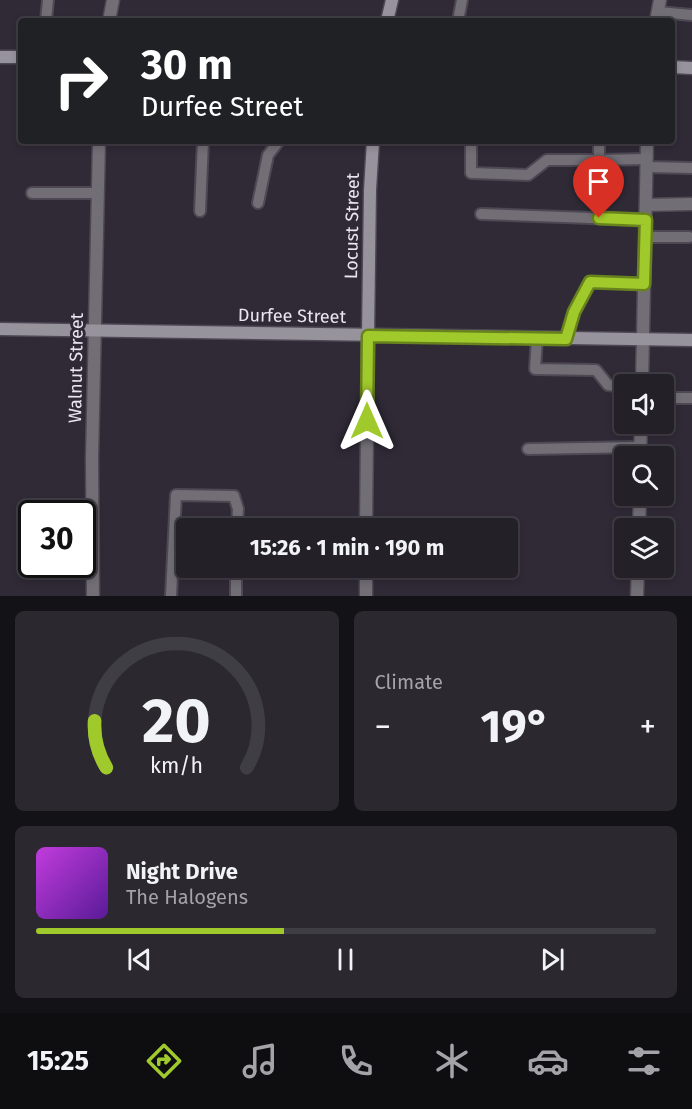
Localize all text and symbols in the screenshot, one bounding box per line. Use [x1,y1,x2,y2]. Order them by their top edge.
text: 30 m [141,40,233,90]
icon: right [42,42,120,120]
text: Durfee Street [141,91,303,123]
pin [573,156,624,218]
icon: arrive [582,165,615,198]
street label: Locust Street [340,172,364,279]
street label: Durfee Street [238,304,347,328]
street label: Walnut Street [64,312,88,423]
map controls [614,374,674,578]
button: sound [614,374,674,434]
position arrow [335,389,399,453]
button: search [614,446,674,506]
speed limit sign: 30 [18,500,96,578]
button: layers [614,518,674,578]
text: 15:26 · 1 min · 190 m [250,534,444,561]
text: Climate [375,670,443,694]
text: 20 [142,684,211,759]
text: 19° [481,700,550,754]
text: − [375,707,391,747]
text: + [640,707,656,747]
text: km/h [150,753,203,779]
text: Night Drive [126,858,238,885]
text: The Halogens [126,885,248,909]
icon: previous [123,943,156,976]
icon: pause [329,943,362,976]
icon: next [536,943,569,976]
icon: directions [143,1040,185,1082]
icon: music [239,1040,281,1082]
icon: phone [335,1040,377,1082]
icon: climate [431,1040,473,1082]
icon: car [527,1040,569,1082]
icon: filters [623,1040,665,1082]
text: 15:25 [27,1045,89,1077]

